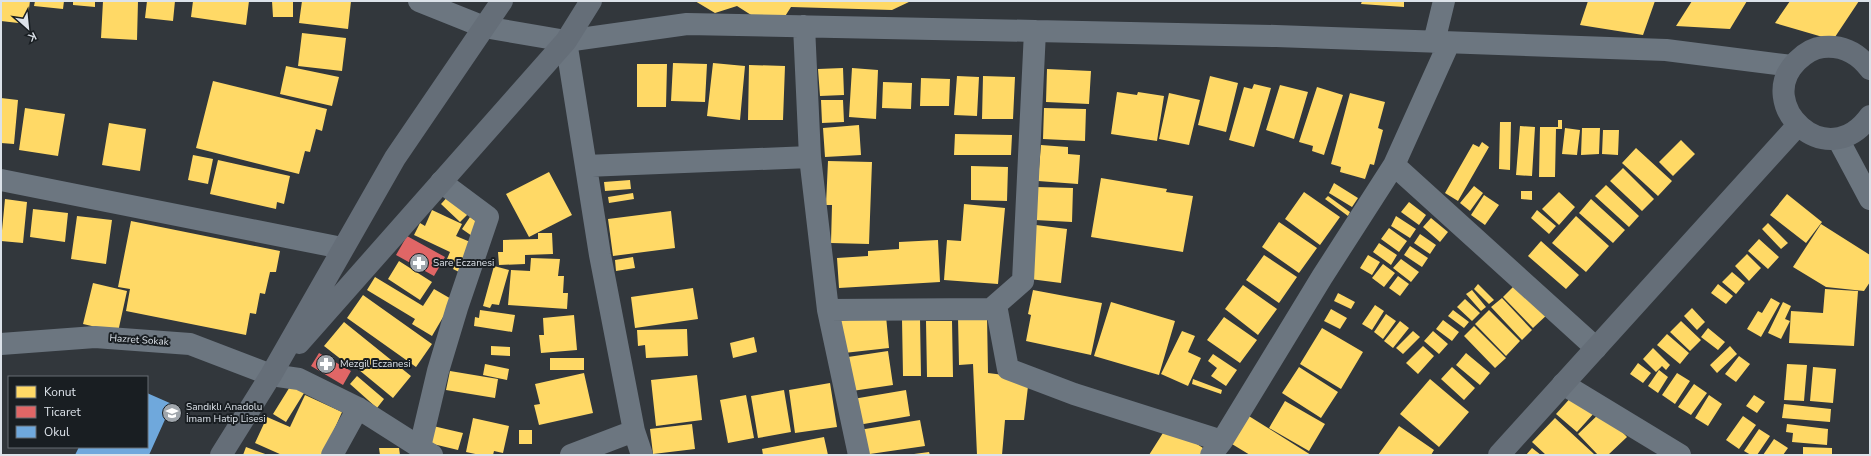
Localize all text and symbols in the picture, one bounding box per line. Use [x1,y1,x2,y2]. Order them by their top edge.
north arrow [8,8,48,48]
text: K [25,28,39,45]
pharmacy icon: Sare Eczanesi [408,252,430,274]
place label: Sare Eczanesi [433,256,494,270]
street label: Hazret Sokak [109,331,170,349]
pharmacy icon: Mezgil Eczanesi [315,353,337,375]
place label: Mezgil Eczanesi [340,357,411,371]
legend [8,376,148,448]
text: Konut [44,384,77,400]
place label: Sandıklı Anadolu İmam Hatip Lisesi [186,400,266,426]
school or university icon: Sandıklı Anadolu İmam Hatip Lisesi [161,402,183,424]
text: Ticaret [44,404,81,420]
text: Okul [44,424,70,440]

